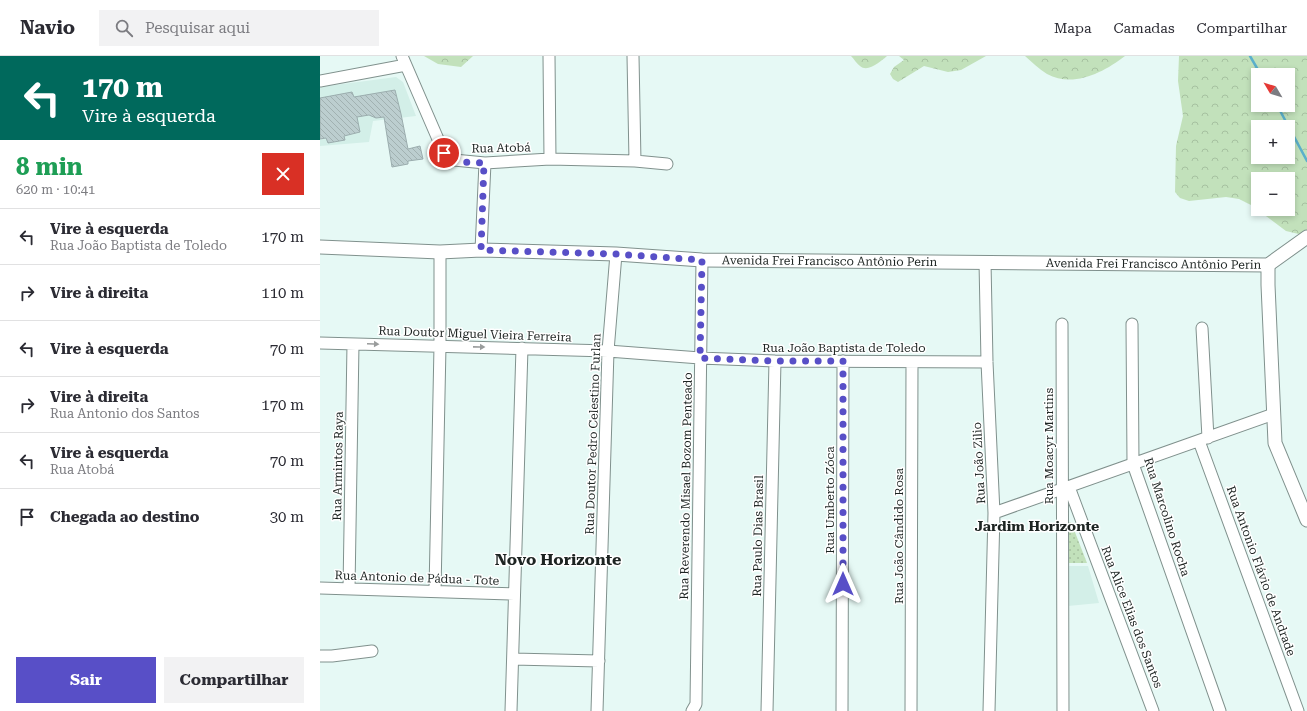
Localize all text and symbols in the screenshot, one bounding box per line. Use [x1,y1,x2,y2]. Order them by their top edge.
search box [99,10,379,46]
text: Navio [20,16,75,39]
icon: search [113,17,135,39]
text: Pesquisar aqui [145,19,250,37]
text: Mapa [1054,20,1091,36]
text: Camadas [1113,20,1175,36]
text: Compartilhar [1197,20,1287,36]
north arrow [1251,68,1295,112]
map controls [1251,68,1295,216]
text: 170 m [82,71,163,104]
icon: left [16,72,68,124]
text: Vire à esquerda [82,105,216,126]
button: + [1251,120,1295,164]
pin [427,136,461,170]
street label: Rua Atobá [471,140,531,156]
icon: arrive [433,142,455,164]
text: 8 min [16,153,83,181]
button: close [262,153,304,195]
button: − [1251,172,1295,216]
text: 620 m · 10:41 [16,182,95,197]
text: Vire à esquerda [50,220,169,238]
icon: left [16,226,38,248]
text: 170 m [261,228,304,246]
text: Rua João Baptista de Toledo [50,238,227,253]
street label: Avenida Frei Francisco Antônio Perin [722,253,938,269]
street label: Avenida Frei Francisco Antônio Perin [1046,256,1262,272]
icon: right [16,282,38,304]
text: Vire à direita [50,284,148,302]
text: 110 m [261,284,304,302]
street label: Rua Doutor Miguel Vieira Ferreira [378,324,572,344]
street label: Rua Doutor Pedro Celestino Furlan [582,333,604,535]
icon: left [16,338,38,360]
text: Vire à esquerda [50,340,169,358]
text: 70 m [270,340,304,358]
one-way arrow [367,341,379,348]
street label: Rua João Baptista de Toledo [762,341,926,355]
one-way arrow [473,344,486,350]
street label: Rua Reverendo Misael Bozom Penteado [677,372,695,600]
street label: Rua Moacyr Martins [1042,387,1056,504]
text: Vire à direita [50,388,148,406]
icon: right [16,394,38,416]
text: 170 m [261,396,304,414]
text: Rua Antonio dos Santos [50,406,199,421]
street label: Rua Armintos Raya [330,411,346,521]
street label: Rua João Zilio [970,422,988,504]
text: Vire à esquerda [50,444,169,462]
street label: Rua Umberto Zóca [823,446,837,554]
icon: left [16,450,38,472]
text: 70 m [270,452,304,470]
street label: Rua Marcolino Rocha [1141,456,1193,579]
text: Rua Atobá [50,462,114,477]
street label: Rua João Cândido Rosa [892,468,906,604]
street label: Rua Paulo Dias Brasil [750,475,766,597]
street label: Rua Antonio Flávio de Andrade [1224,484,1298,658]
icon: arrive [16,506,38,528]
text: Chegada ao destino [50,508,199,526]
text: 30 m [270,508,304,526]
district label: Jardim Horizonte [975,518,1099,534]
street label: Rua Alice Elias dos Santos [1098,544,1166,690]
district label: Novo Horizonte [495,550,621,569]
position arrow [822,563,864,605]
street label: Rua Antonio de Pádua - Tote [334,568,500,588]
button: Sair [16,657,156,703]
button: Compartilhar [164,657,304,703]

